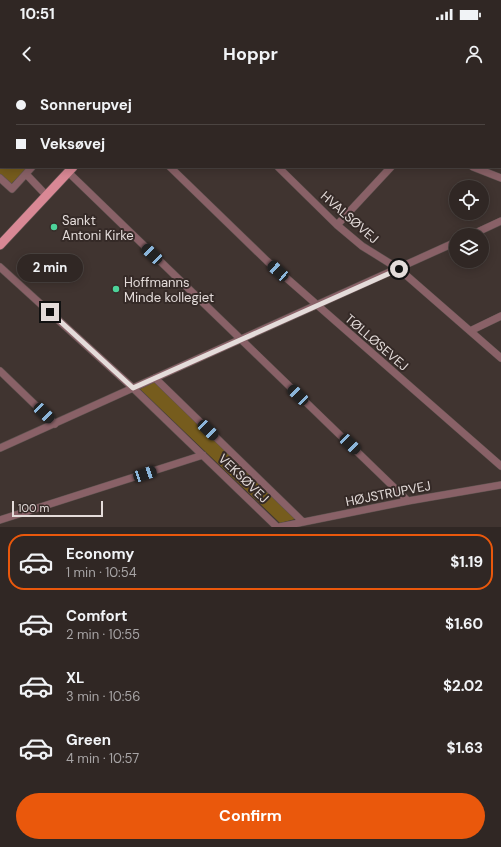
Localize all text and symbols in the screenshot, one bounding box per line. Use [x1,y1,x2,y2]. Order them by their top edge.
text: 10:51 [20,4,55,24]
text: Hoppr [223,42,278,66]
icon: back [16,43,38,65]
icon: person [463,43,485,65]
text: Sonnerupvej [40,95,132,115]
text: Veksøvej [40,134,105,154]
map controls [449,180,489,268]
button: locate [449,180,489,220]
street label: HVALSØVEJ [317,187,382,247]
place label: Sankt Antoni Kirke [62,212,134,244]
marker: Sankt Antoni Kirke [49,222,59,232]
button: layers [449,228,489,268]
car [139,241,165,267]
callout: 2 min [17,254,83,282]
text: 2 min [33,259,67,276]
car [265,259,291,283]
route start [390,260,408,278]
place label: Hoffmanns Minde kollegiet [124,274,214,306]
marker: Hoffmanns Minde kollegiet [111,284,121,294]
route end [41,303,59,321]
street label: TØLLØSEVEJ [341,310,412,375]
car [285,382,311,408]
car [31,400,57,426]
car [195,417,221,443]
car [337,431,363,457]
street label: VEKSØVEJ [215,450,273,507]
car [132,465,158,483]
street label: HØJSTRUPVEJ [344,477,432,510]
scale bar [12,499,103,518]
text: 100 m [18,501,49,515]
icon: car [18,544,54,580]
text: Economy [66,544,134,564]
text: $1.19 [450,552,483,572]
text: 1 min · 10:54 [66,564,137,581]
icon: car [18,606,54,642]
text: Comfort [66,606,127,626]
text: $1.60 [445,614,483,634]
text: 2 min · 10:55 [66,626,140,643]
icon: car [18,668,54,704]
text: XL [66,668,84,688]
text: $2.02 [443,676,483,696]
text: 3 min · 10:56 [66,688,140,705]
icon: car [18,730,54,766]
text: Green [66,730,111,750]
text: $1.63 [447,738,483,758]
text: 4 min · 10:57 [66,750,139,767]
button: Confirm [16,793,485,839]

